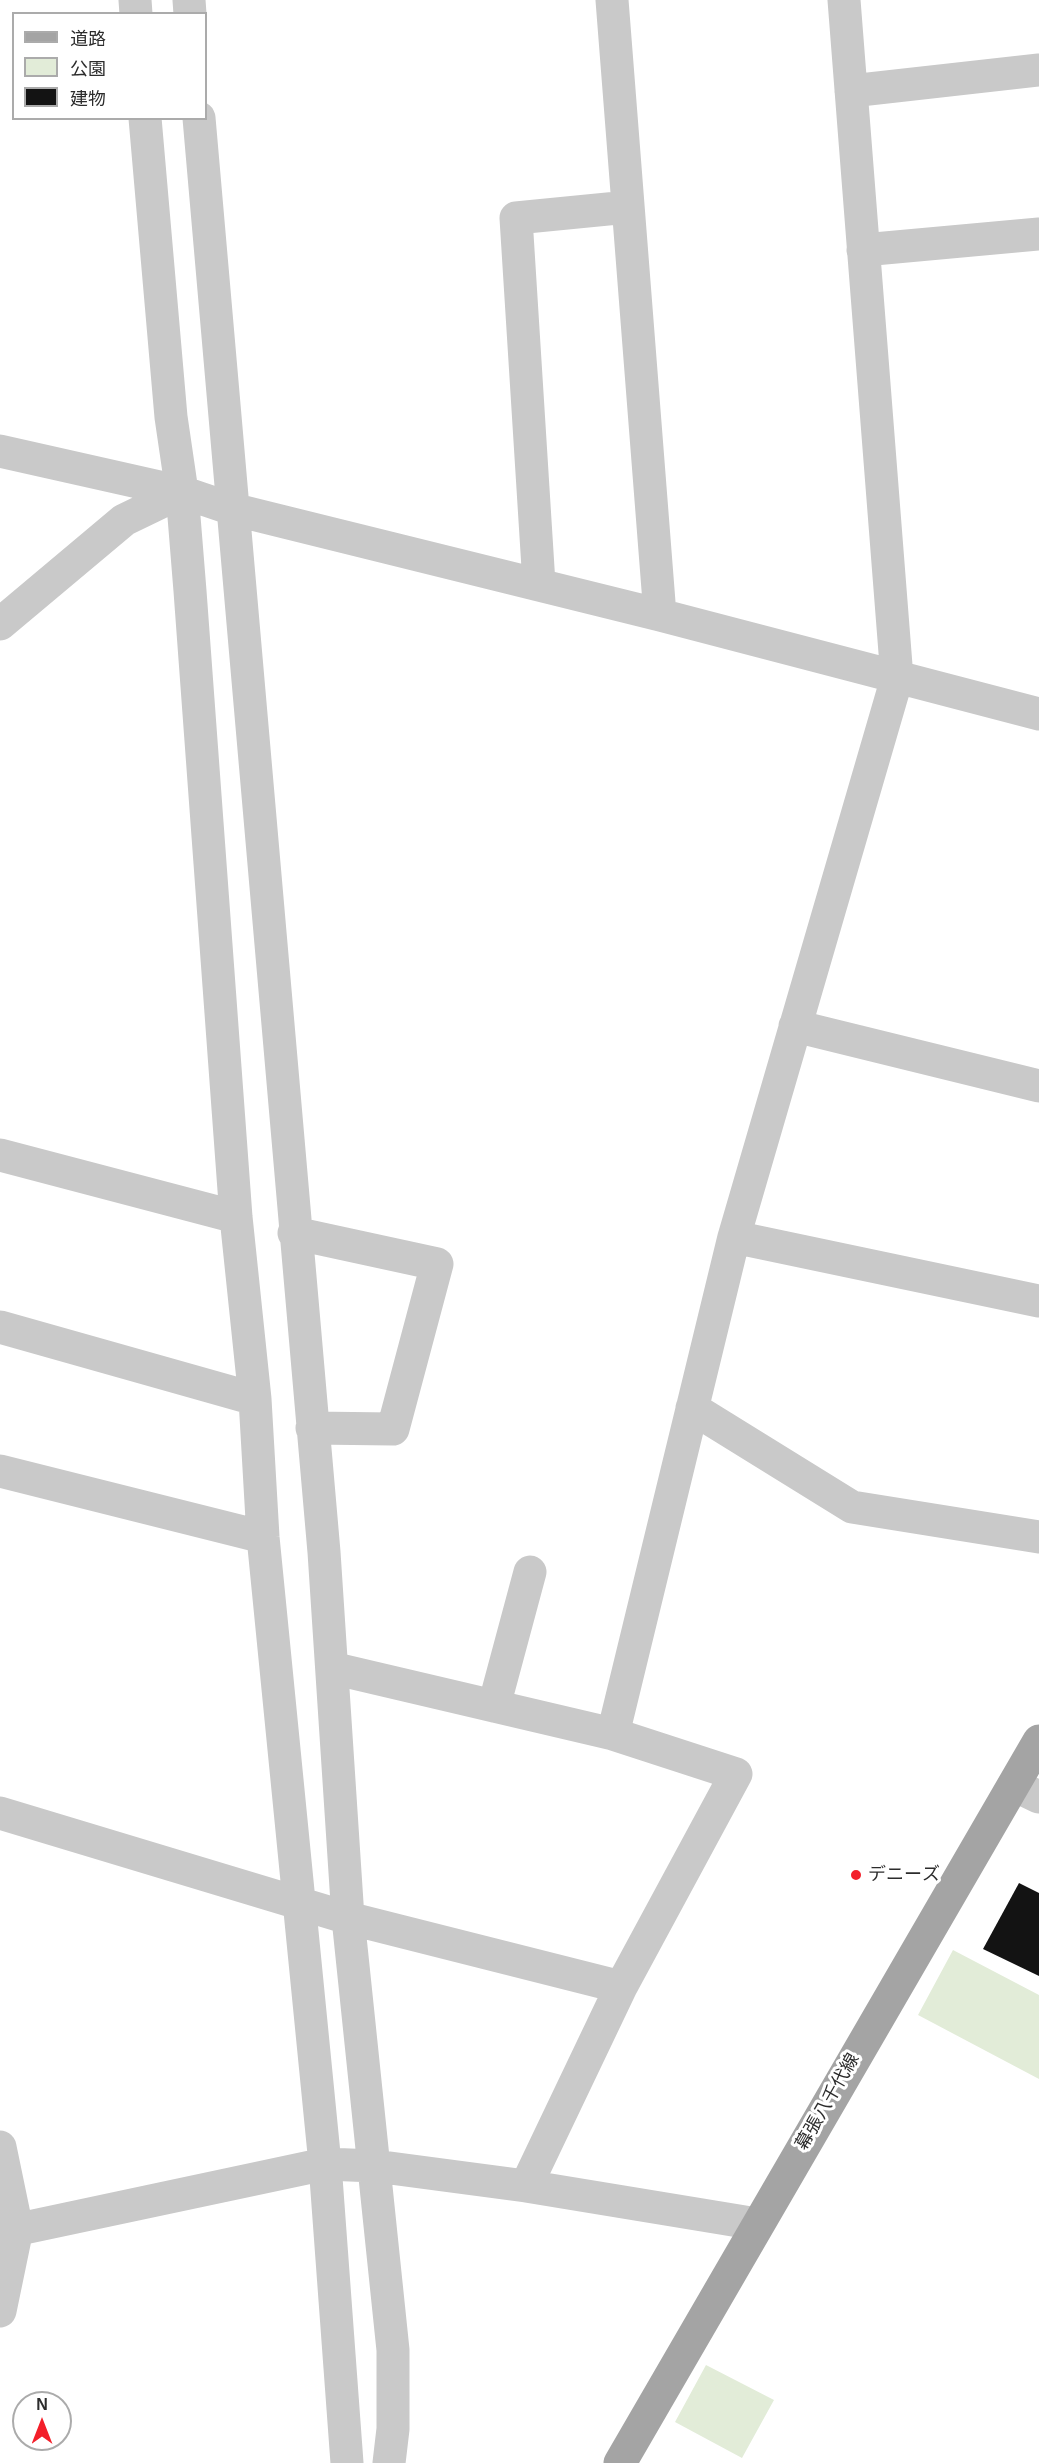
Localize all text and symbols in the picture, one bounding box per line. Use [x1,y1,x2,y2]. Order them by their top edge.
legend [12,12,207,120]
text: 道路 [70,29,106,49]
text: 公園 [70,59,106,79]
text: 建物 [70,89,106,109]
place label: デニーズ [868,1864,940,1886]
marker: デニーズ [849,1868,863,1882]
street label: 幕張八千代線 [792,2050,864,2154]
north arrow [12,2391,72,2451]
text: N [36,2396,48,2413]

